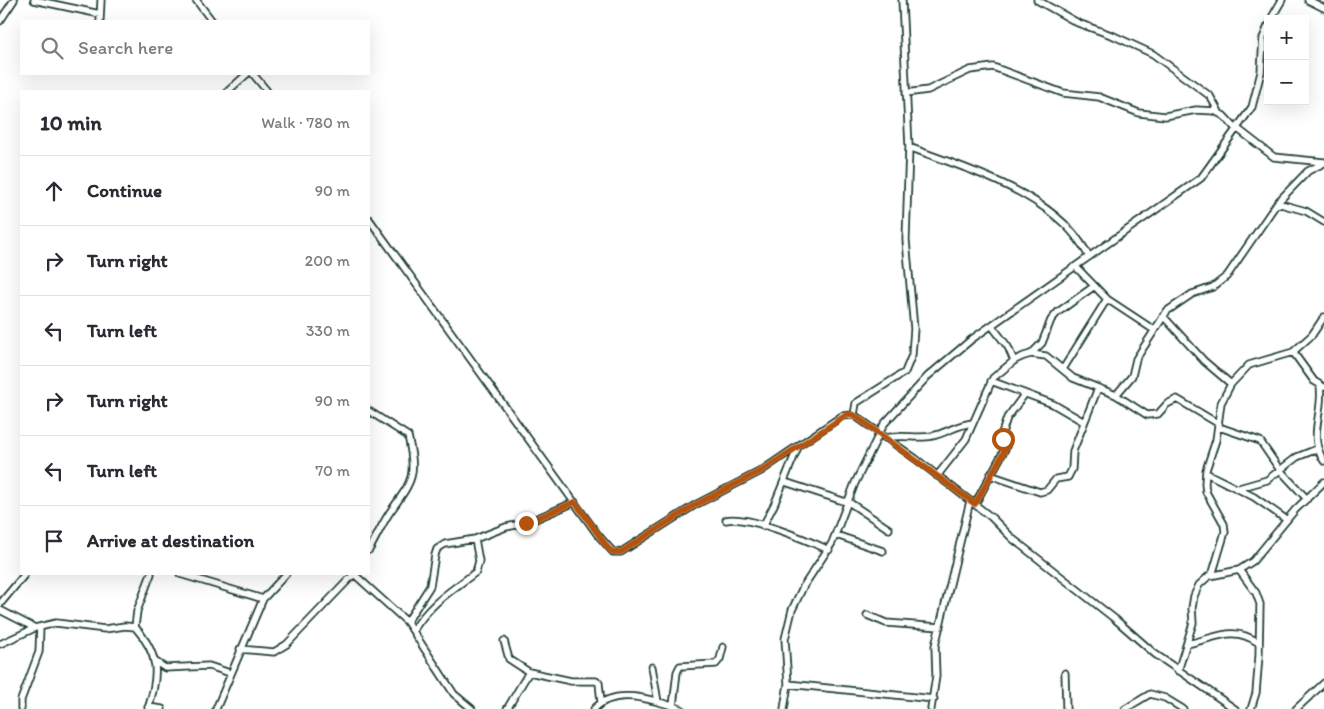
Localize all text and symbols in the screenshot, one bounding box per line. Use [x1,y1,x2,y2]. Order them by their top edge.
map controls [1264,15,1309,105]
button: + [1264,15,1309,60]
search box [20,20,370,75]
icon: search [38,34,66,62]
text: Search here [78,36,173,59]
button: − [1264,60,1309,105]
text: 10 min [40,110,102,135]
text: Walk · 780 m [261,113,350,132]
icon: ahead [40,177,68,205]
text: Continue [87,179,162,202]
text: 90 m [315,181,350,200]
icon: right [40,247,68,275]
text: Turn right [87,249,168,272]
text: 200 m [305,251,350,270]
icon: left [40,317,68,345]
text: Turn left [87,319,157,342]
text: 330 m [306,321,350,340]
icon: right [40,387,68,415]
text: Turn right [87,389,168,412]
text: 90 m [315,391,350,410]
route start [992,428,1015,451]
icon: left [40,457,68,485]
text: Turn left [87,459,157,482]
text: 70 m [315,461,350,480]
route end [515,512,538,535]
icon: arrive [40,527,68,555]
text: Arrive at destination [87,529,254,552]

